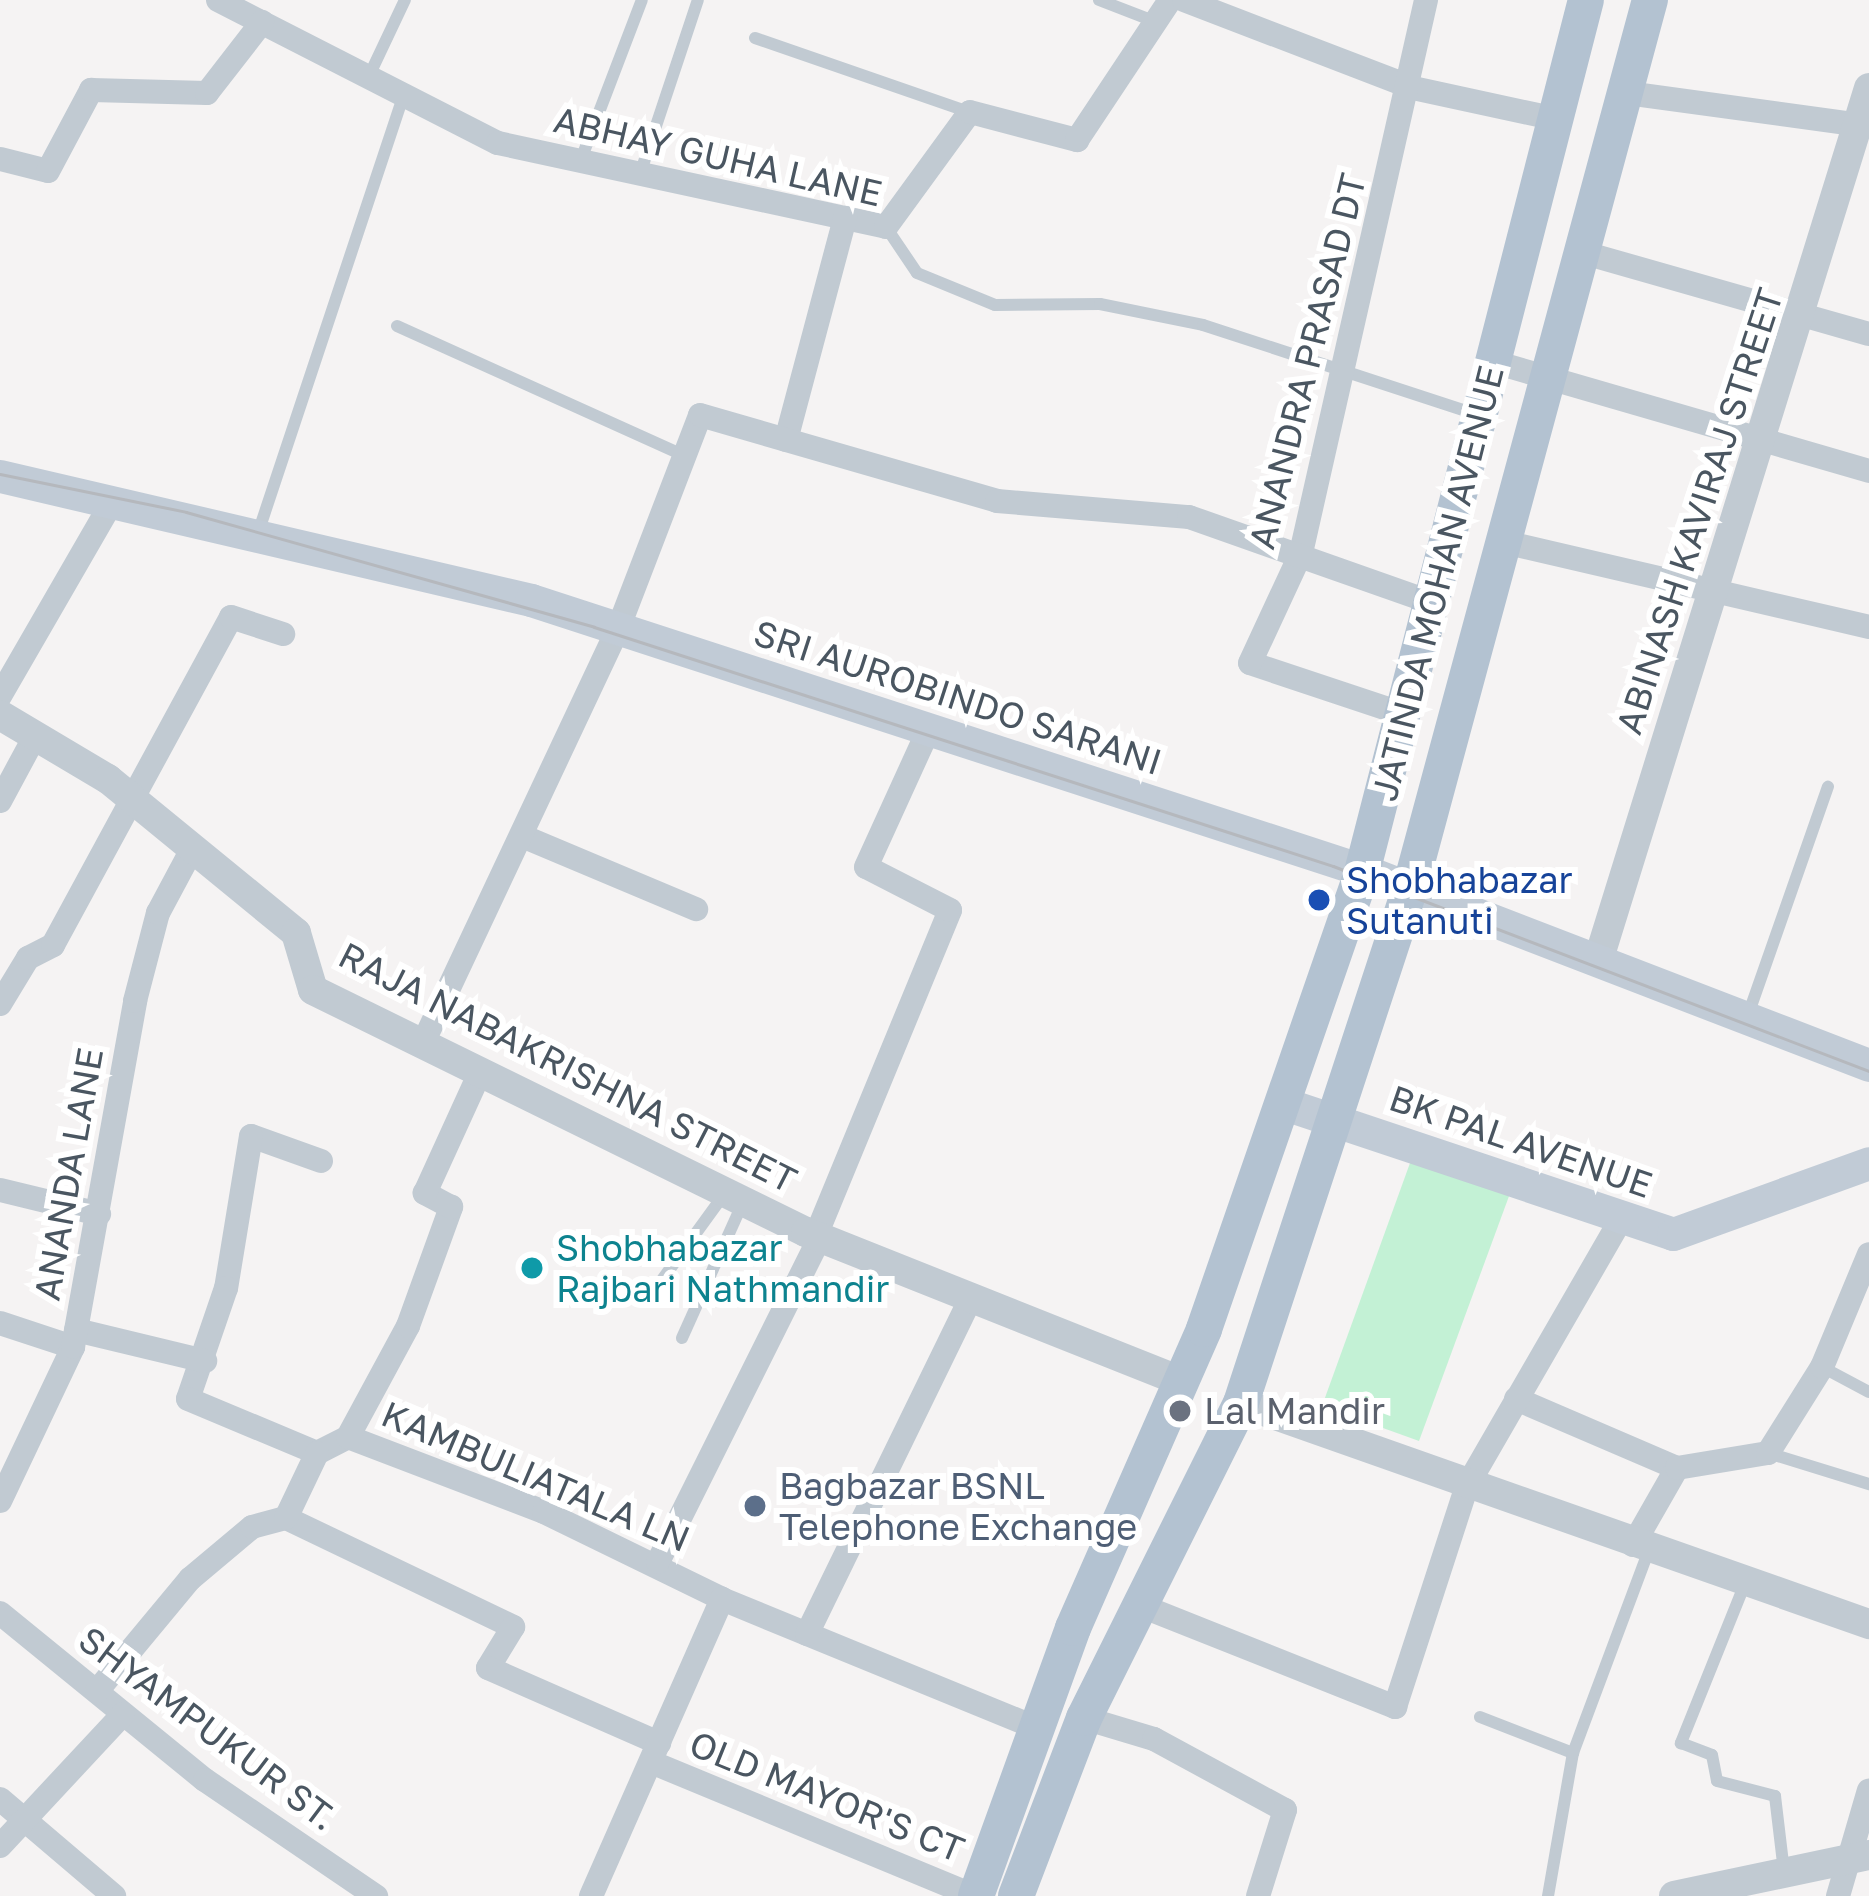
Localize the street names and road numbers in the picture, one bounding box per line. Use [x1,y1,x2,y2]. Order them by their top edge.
street label: ABHAY GUHA LANE [550,97,886,215]
street label: ANANDRA PRASAD DT [1239,169,1375,553]
street label: ABINASH KAVIRAJ STREET [1606,283,1792,739]
street label: JATINDA MOHAN AVENUE [1362,361,1512,805]
street label: SRI AUROBINDO SARANI [749,611,1167,783]
street label: RAJA NABAKRISHNA STREET [332,933,804,1201]
street label: ANANDA LANE [25,1044,111,1304]
street label: BK PAL AVENUE [1384,1076,1658,1206]
street label: KAMBULIATALA LN [376,1392,696,1560]
street label: SHYAMPUKUR ST. [71,1617,345,1839]
street label: OLD MAYOR'S CT [684,1721,970,1871]

